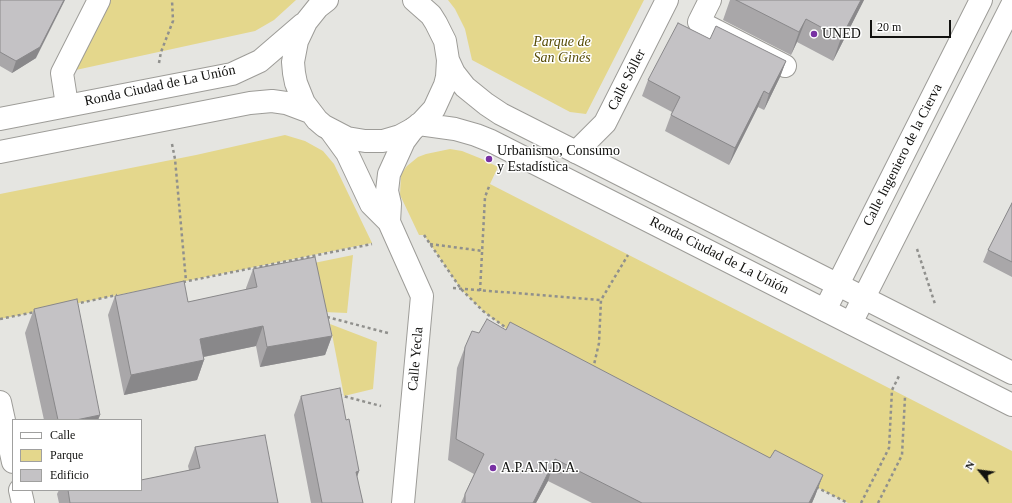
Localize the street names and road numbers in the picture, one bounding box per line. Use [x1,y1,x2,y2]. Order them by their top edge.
street label: Calle Sóller [604,47,650,113]
street label: Ronda Ciudad de La Unión [83,62,237,110]
street label: Calle Ingeniero de la Cierva [860,81,946,229]
street label: Ronda Ciudad de La Unión [647,214,791,298]
street label: Calle Yecla [405,326,427,392]

